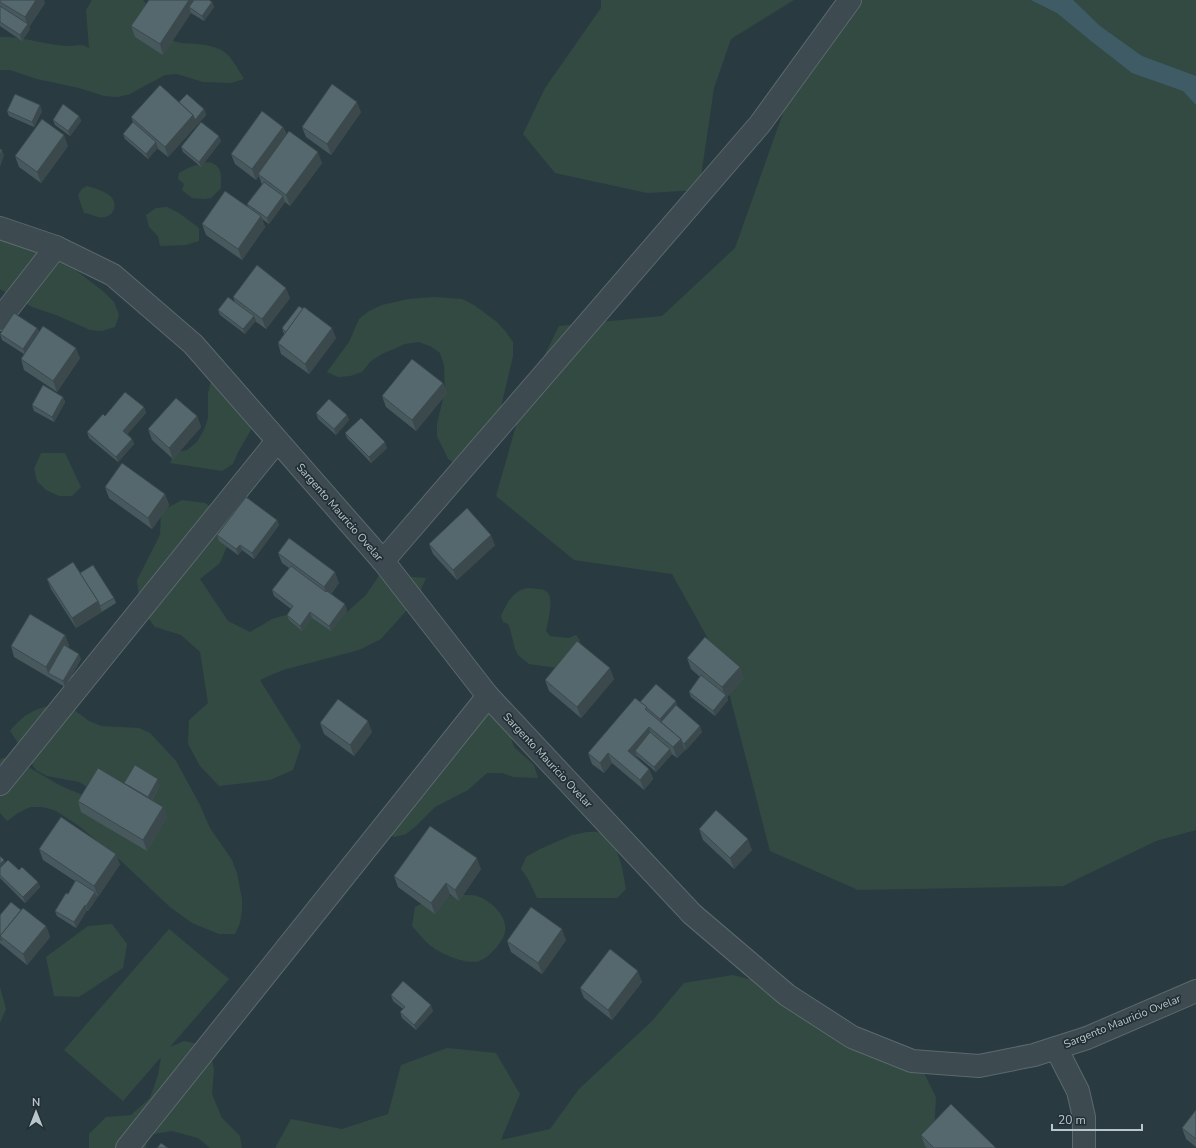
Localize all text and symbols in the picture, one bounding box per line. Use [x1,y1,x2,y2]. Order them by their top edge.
street label: Sargento Mauricio Ovelar [293,460,386,565]
street label: Sargento Mauricio Ovelar [499,709,596,811]
street label: Sargento Mauricio Ovelar [1061,991,1183,1052]
north arrow [16,1092,56,1132]
text: N [32,1095,40,1110]
scale bar [1052,1106,1142,1132]
text: 20 m [1058,1112,1086,1128]

